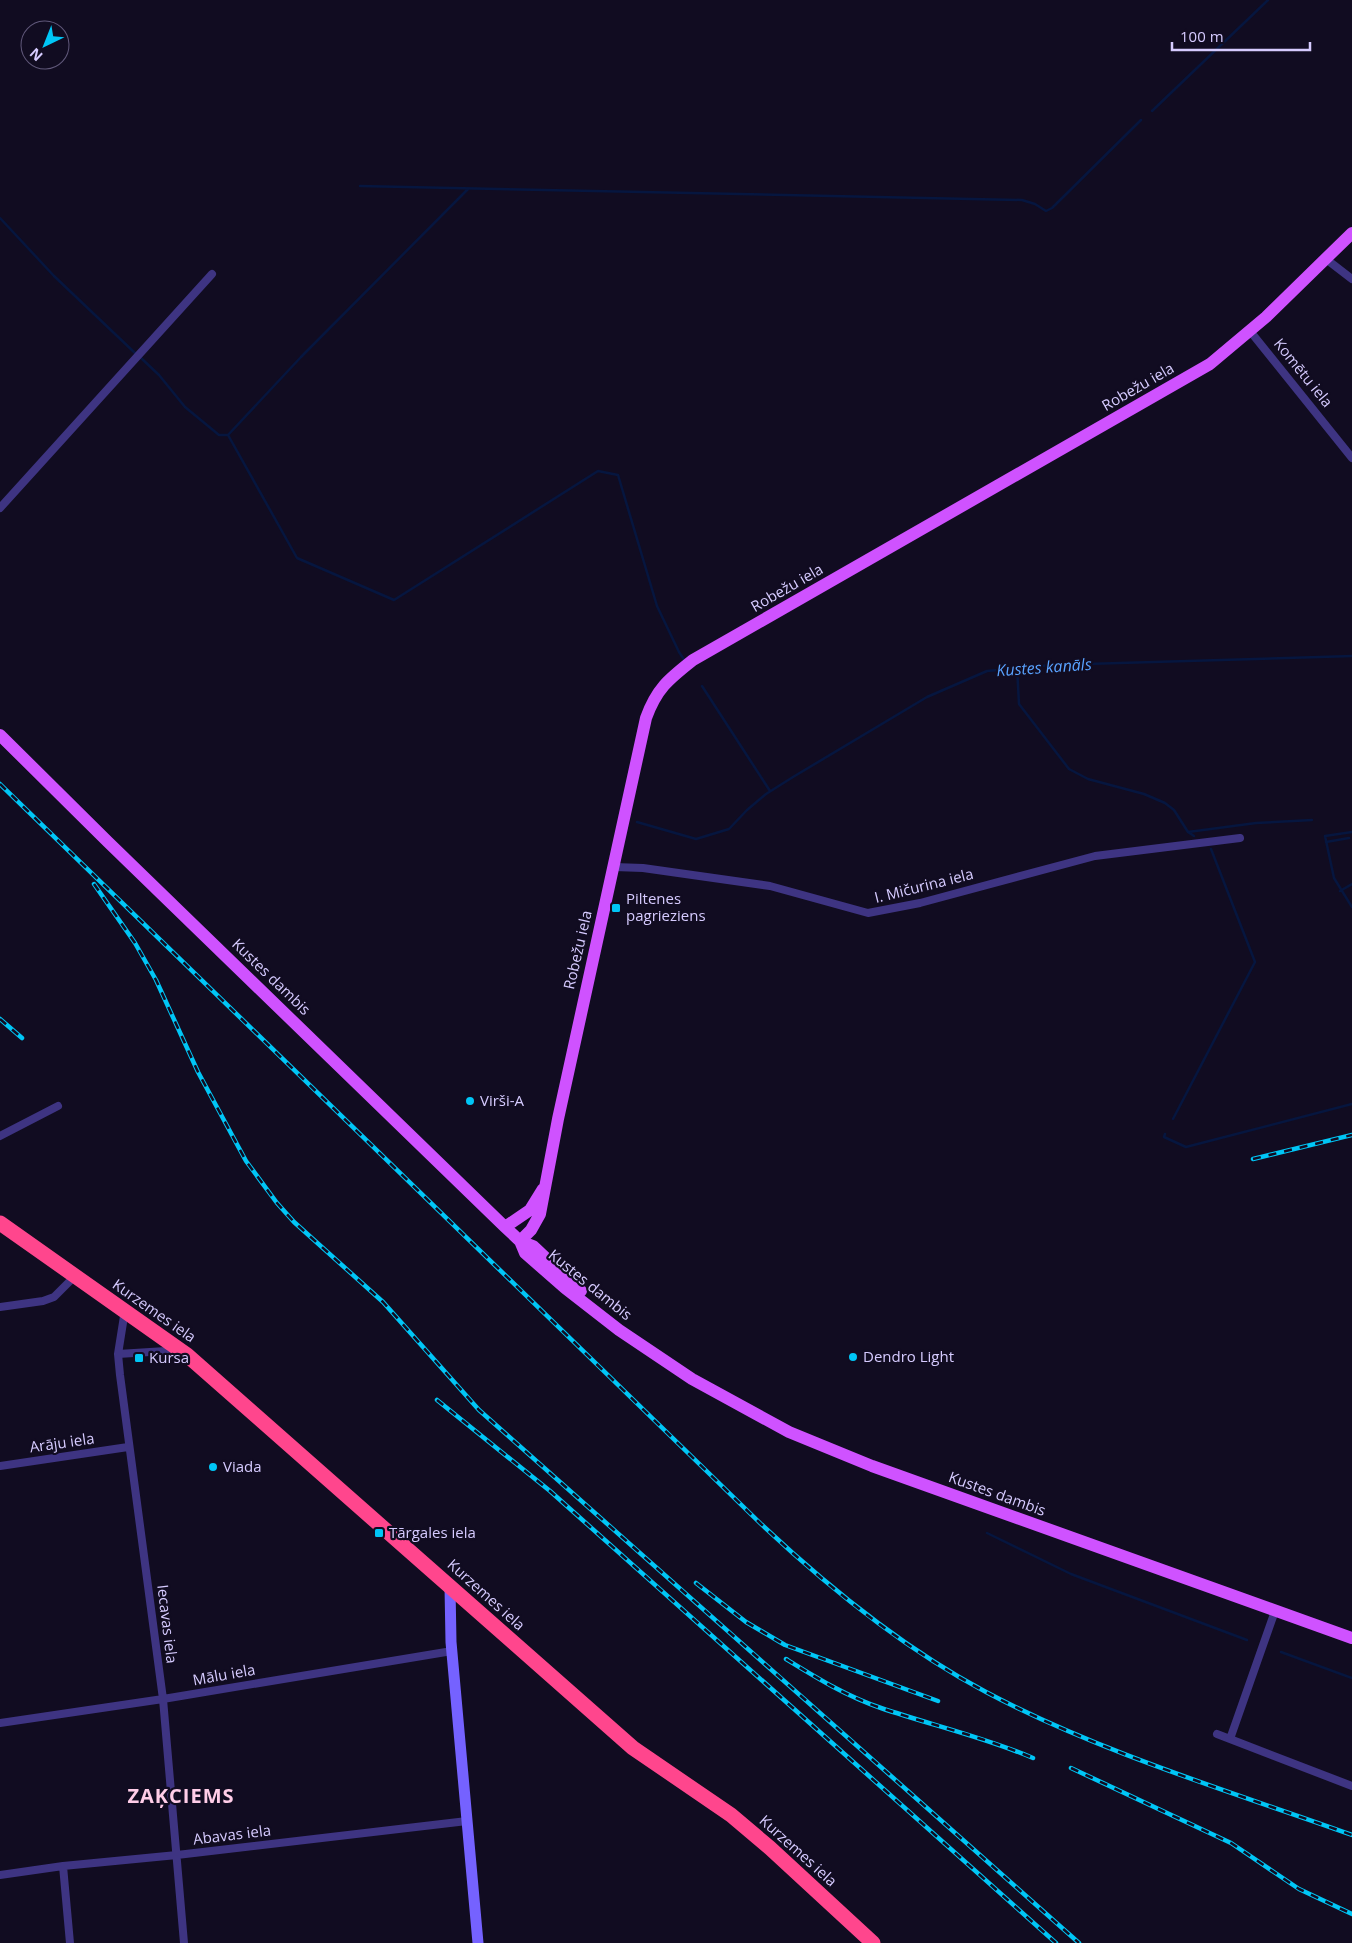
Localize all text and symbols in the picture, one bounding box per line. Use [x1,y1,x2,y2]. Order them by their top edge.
north arrow [20,20,70,70]
scale bar [1172,20,1310,52]
text: 100 m [1180,26,1224,46]
text: N [25,44,46,66]
street label: Komētu iela [1270,334,1338,411]
street label: Robežu iela [1098,357,1177,415]
street label: Robežu iela [747,558,826,616]
water label: Kustes kanāls [996,653,1092,681]
street label: I. Mičurina iela [872,863,975,907]
place label: Piltenes pagrieziens [626,888,706,925]
marker: Piltenes pagrieziens [610,902,622,914]
street label: Robežu iela [558,908,596,991]
street label: Kustes dambis [228,934,315,1019]
place label: Virši-A [480,1090,525,1110]
marker: Virši-A [464,1095,476,1107]
street label: Kustes dambis [545,1244,637,1324]
street label: Kurzemes iela [109,1274,200,1346]
place label: Dendro Light [863,1346,954,1366]
place label: Kursa [149,1347,189,1367]
marker: Dendro Light [847,1351,859,1363]
marker: Kursa [133,1352,145,1364]
street label: Arāju iela [28,1428,96,1456]
place label: Viada [223,1456,262,1476]
marker: Viada [207,1461,219,1473]
street label: Kustes dambis [946,1466,1049,1520]
place label: Tārgales iela [389,1522,476,1542]
marker: Tārgales iela [373,1527,385,1539]
street label: Kurzemes iela [444,1554,530,1634]
street label: Iecavas iela [153,1583,183,1664]
street label: Mālu iela [191,1659,257,1689]
district label: ZAĶCIEMS [127,1782,235,1809]
street label: Kurzemes iela [756,1810,842,1890]
street label: Abavas iela [192,1819,272,1849]

